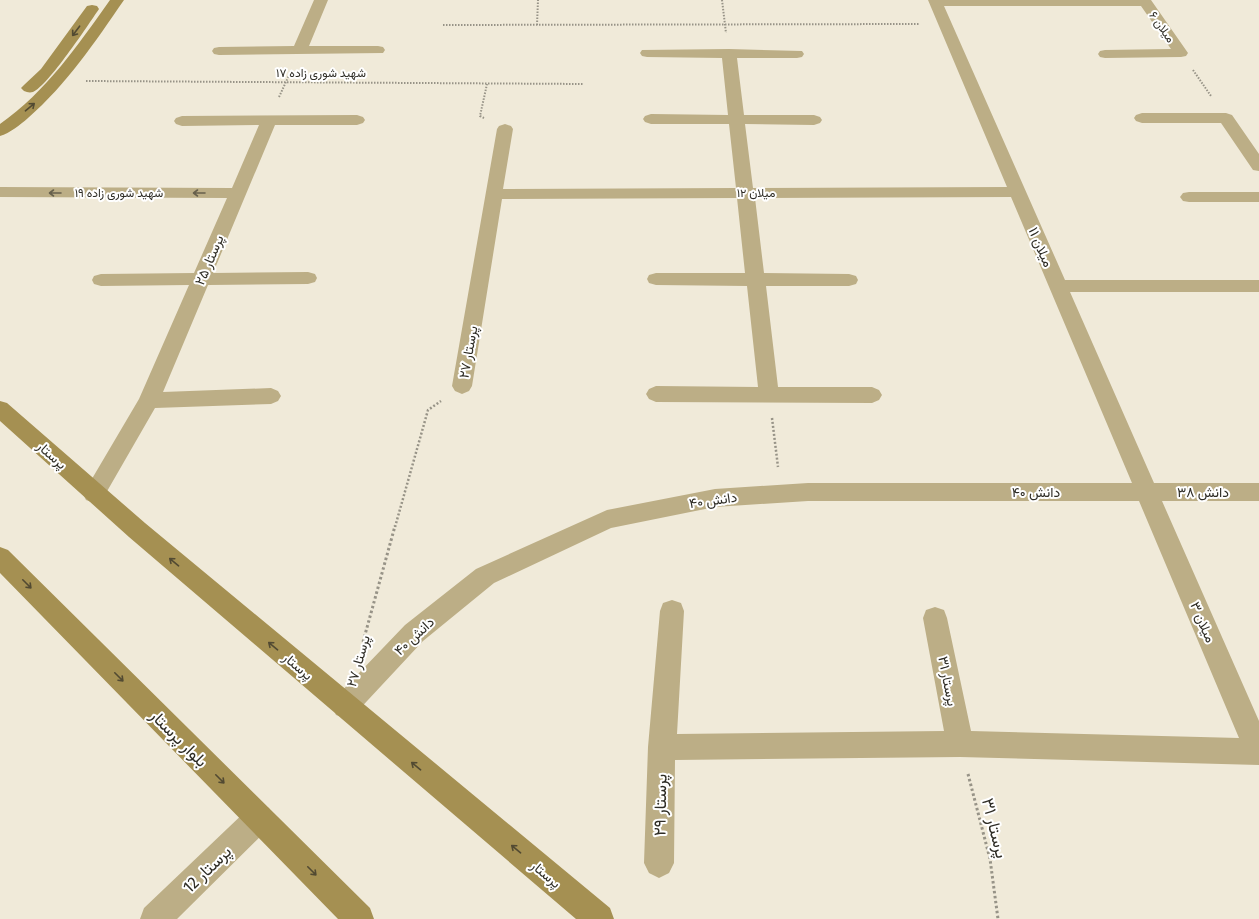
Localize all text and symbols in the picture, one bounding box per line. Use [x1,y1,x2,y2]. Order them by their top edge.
street label: میلان ۶ [1146,9,1178,45]
one-way arrow [72,26,80,37]
street label: شهید شوری زاده ۱۷ [276,66,366,81]
one-way arrow [25,102,36,111]
street label: شهید شوری زاده ۱۹ [75,186,163,201]
street label: میلان ۱۲ [737,186,775,200]
one-way arrow [49,189,62,197]
one-way arrow [193,189,206,197]
street label: میلان ۱۱ [1025,225,1057,270]
street label: پرستار ۲۵ [191,232,229,288]
street label: پرستار ۲۷ [456,324,482,380]
street label: پرستار [32,437,70,474]
street label: دانش ۴۰ [1012,484,1061,501]
street label: دانش ۳۸ [1177,484,1229,501]
street label: دانش ۴۰ [688,489,739,512]
one-way arrow [169,557,180,566]
one-way arrow [22,579,32,589]
street label: میلان ۳ [1186,599,1219,645]
street label: دانش ۴۰ [391,613,438,659]
street label: پرستار ۲۷ [343,633,375,689]
one-way arrow [268,641,279,650]
street label: پرستار [278,648,316,685]
street label: پرستار ۳‍۱ [933,655,961,708]
one-way arrow [114,672,124,682]
street label: بلوار پرستار [144,704,212,772]
one-way arrow [410,761,421,770]
one-way arrow [215,774,225,784]
street label: پرستار ۲۹ [649,774,673,836]
street label: پرستار ۳۱ [976,796,1012,861]
street label: پرستار 12 [179,841,237,898]
one-way arrow [510,845,521,854]
street label: پرستار [526,856,564,893]
one-way arrow [307,866,317,876]

